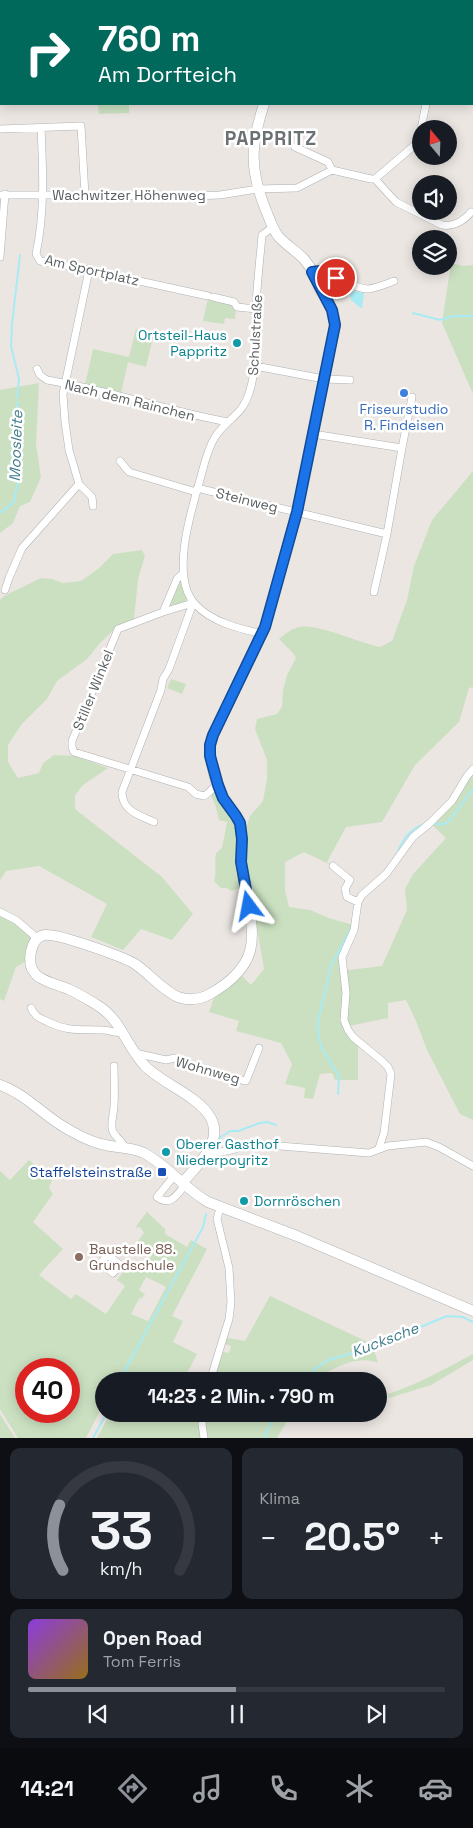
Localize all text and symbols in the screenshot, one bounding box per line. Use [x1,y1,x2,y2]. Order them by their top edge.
text: 760 m [98,17,200,61]
icon: right [15,20,80,85]
text: Am Dorfteich [98,60,237,88]
north arrow [412,120,458,165]
map controls [412,120,457,275]
district label: PAPPRITZ [225,126,317,151]
button: sound [412,175,457,220]
street label: Wachwitzer Höhenweg [52,186,206,204]
button: layers [412,230,457,275]
street label: Am Sportplatz [43,250,141,290]
pin [315,257,357,299]
icon: arrive [322,264,350,292]
street label: Schulstraße [244,294,266,376]
place label: Ortsteil-Haus Pappritz [138,326,227,360]
marker: Ortsteil-Haus Pappritz [231,337,243,349]
street label: Nach dem Rainchen [63,375,197,425]
marker: Friseurstudio R. Findeisen [398,387,410,399]
place label: Friseurstudio R. Findeisen [360,400,448,434]
water label: Moosleite [5,409,26,482]
street label: Steinweg [214,484,280,516]
street label: Stiller Winkel [69,647,117,733]
position arrow [222,879,274,931]
street label: Wohnweg [174,1052,242,1088]
place label: Oberer Gasthof Niederpoyritz [176,1135,279,1169]
marker: Oberer Gasthof Niederpoyritz [160,1146,172,1158]
place label: Staffelsteinstraße [30,1163,152,1181]
marker: Staffelsteinstraße [156,1166,168,1178]
place label: Dornröschen [254,1192,341,1210]
marker: Dornröschen [238,1195,250,1207]
place label: Baustelle 88. Grundschule [89,1240,176,1274]
marker: Baustelle 88. Grundschule [73,1251,85,1263]
water label: Kucksche [349,1318,422,1361]
speed limit sign: 40 [15,1358,80,1423]
text: 14:23 · 2 Min. · 790 m [147,1384,335,1409]
text: Klima [260,1488,300,1509]
text: 33 [89,1498,152,1564]
text: 20.5° [304,1513,400,1561]
text: − [260,1520,277,1556]
text: + [428,1520,445,1556]
text: km/h [99,1557,142,1580]
text: Open Road [103,1626,202,1651]
text: Tom Ferris [103,1651,181,1672]
icon: previous [84,1700,112,1728]
icon: pause [223,1700,251,1728]
icon: next [362,1700,390,1728]
icon: directions [115,1771,150,1806]
icon: music [190,1771,225,1806]
icon: phone [266,1771,301,1806]
icon: climate [342,1771,377,1806]
icon: car [418,1771,453,1806]
text: 14:21 [20,1774,74,1802]

